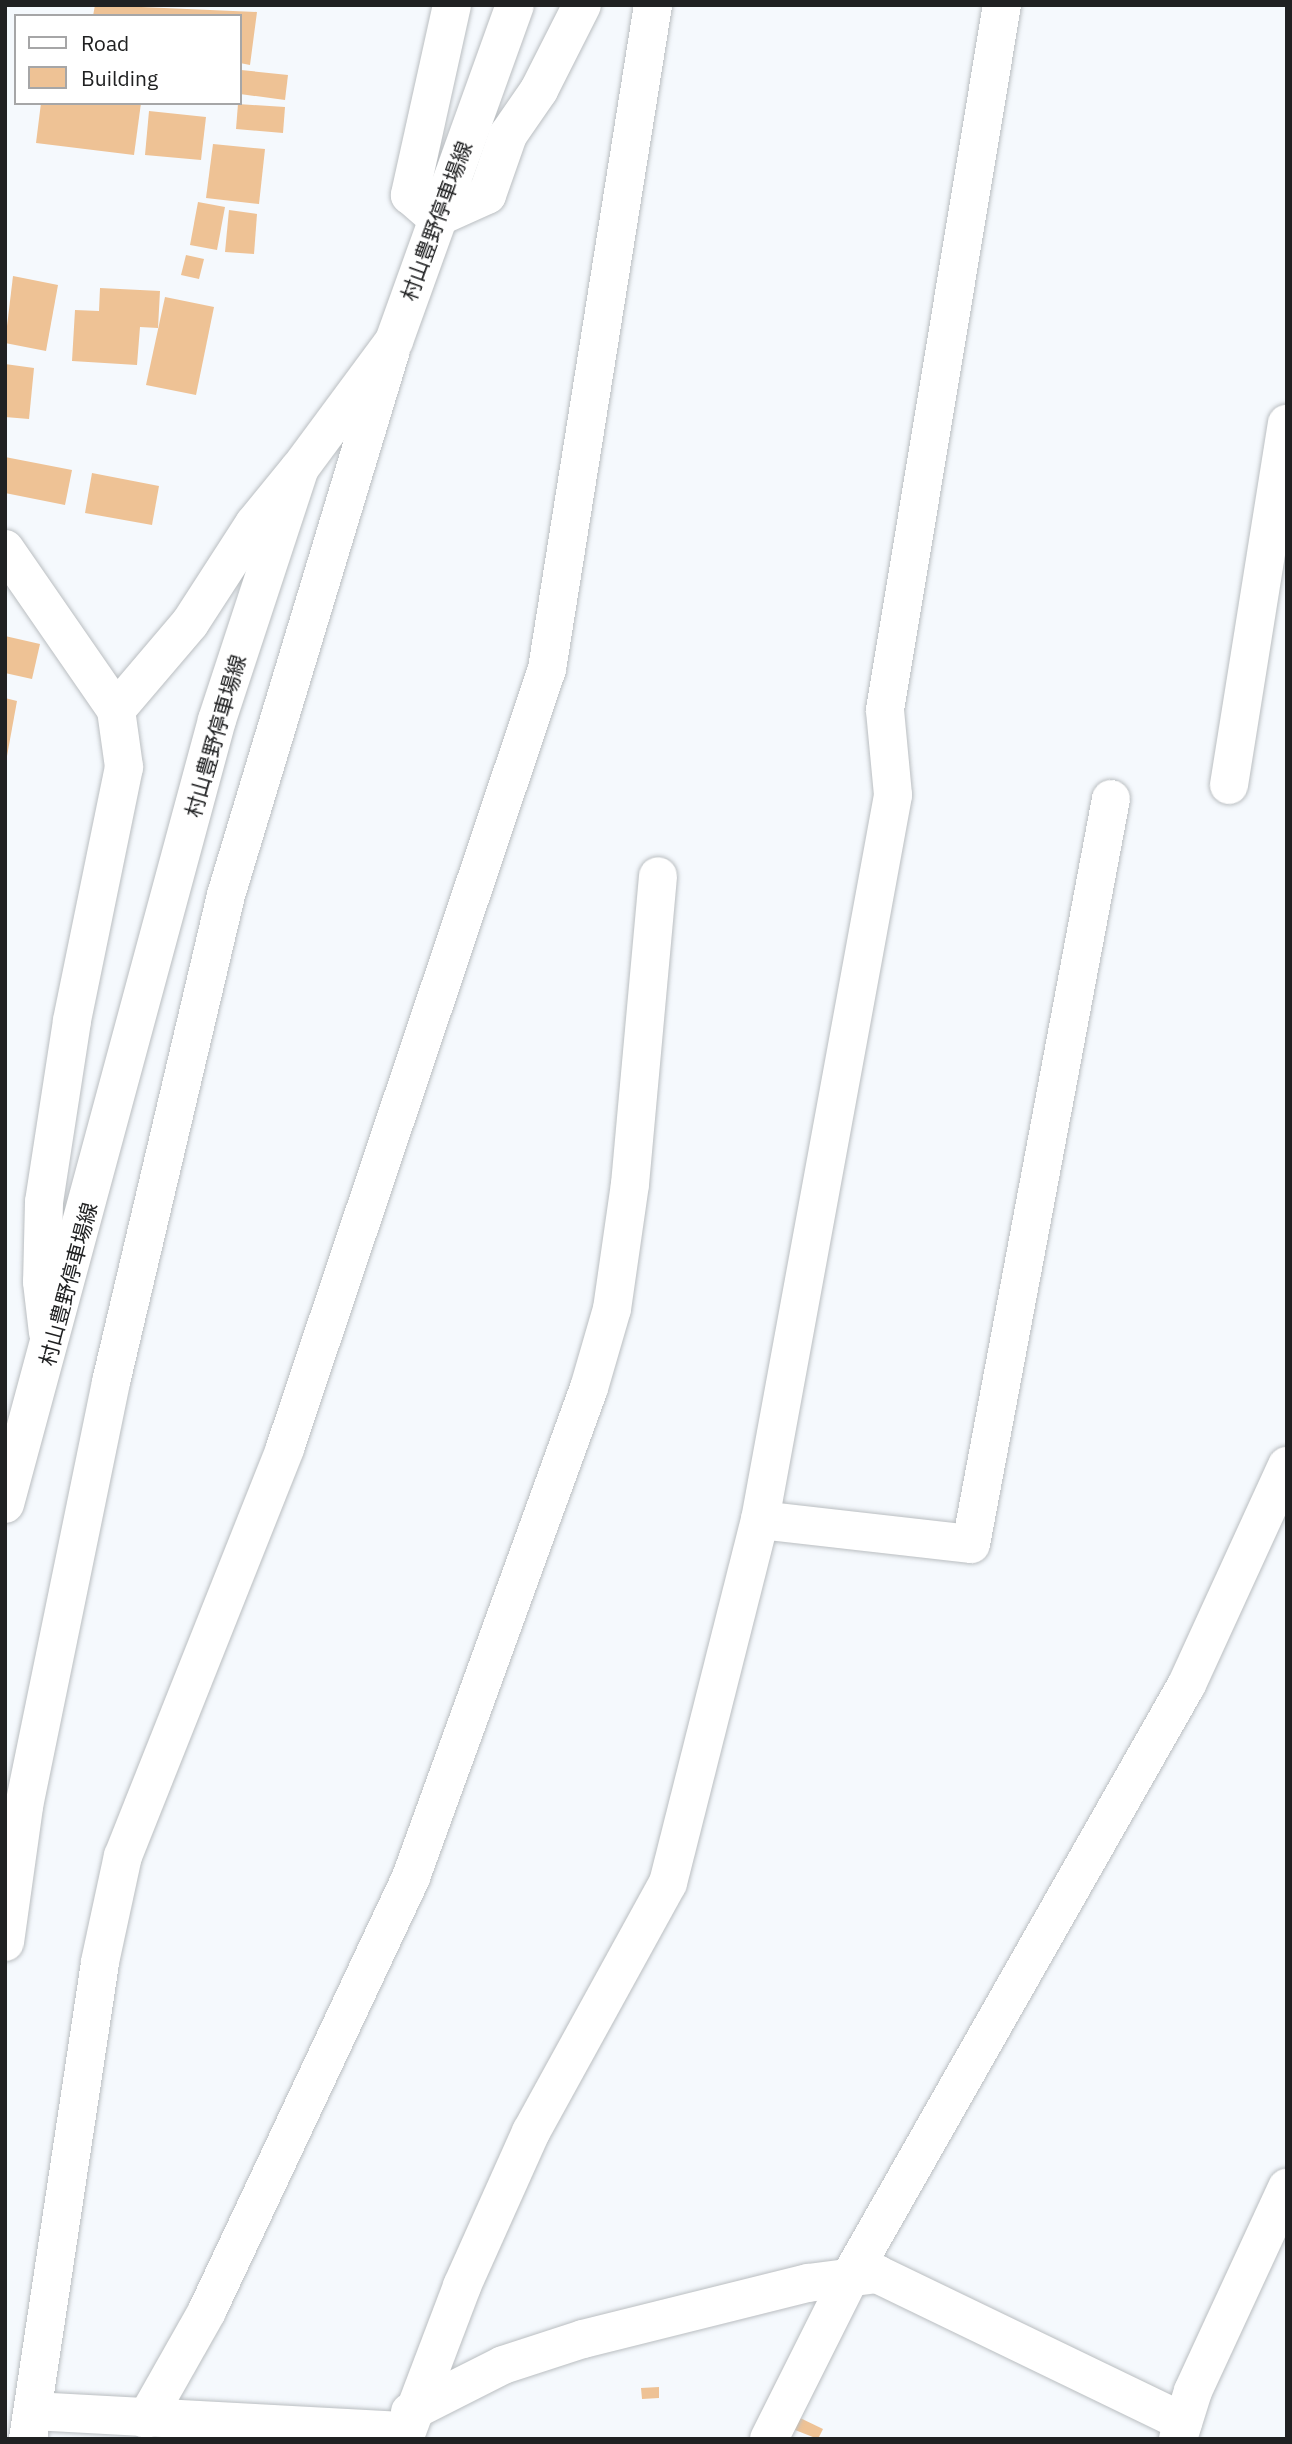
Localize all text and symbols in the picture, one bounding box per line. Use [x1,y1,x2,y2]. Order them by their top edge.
legend [14,14,242,105]
text: Road [81,29,129,57]
text: Building [81,64,158,92]
street label: 村山豊野停車場線 [395,138,477,304]
street label: 村山豊野停車場線 [180,652,250,820]
street label: 村山豊野停車場線 [34,1200,102,1368]

